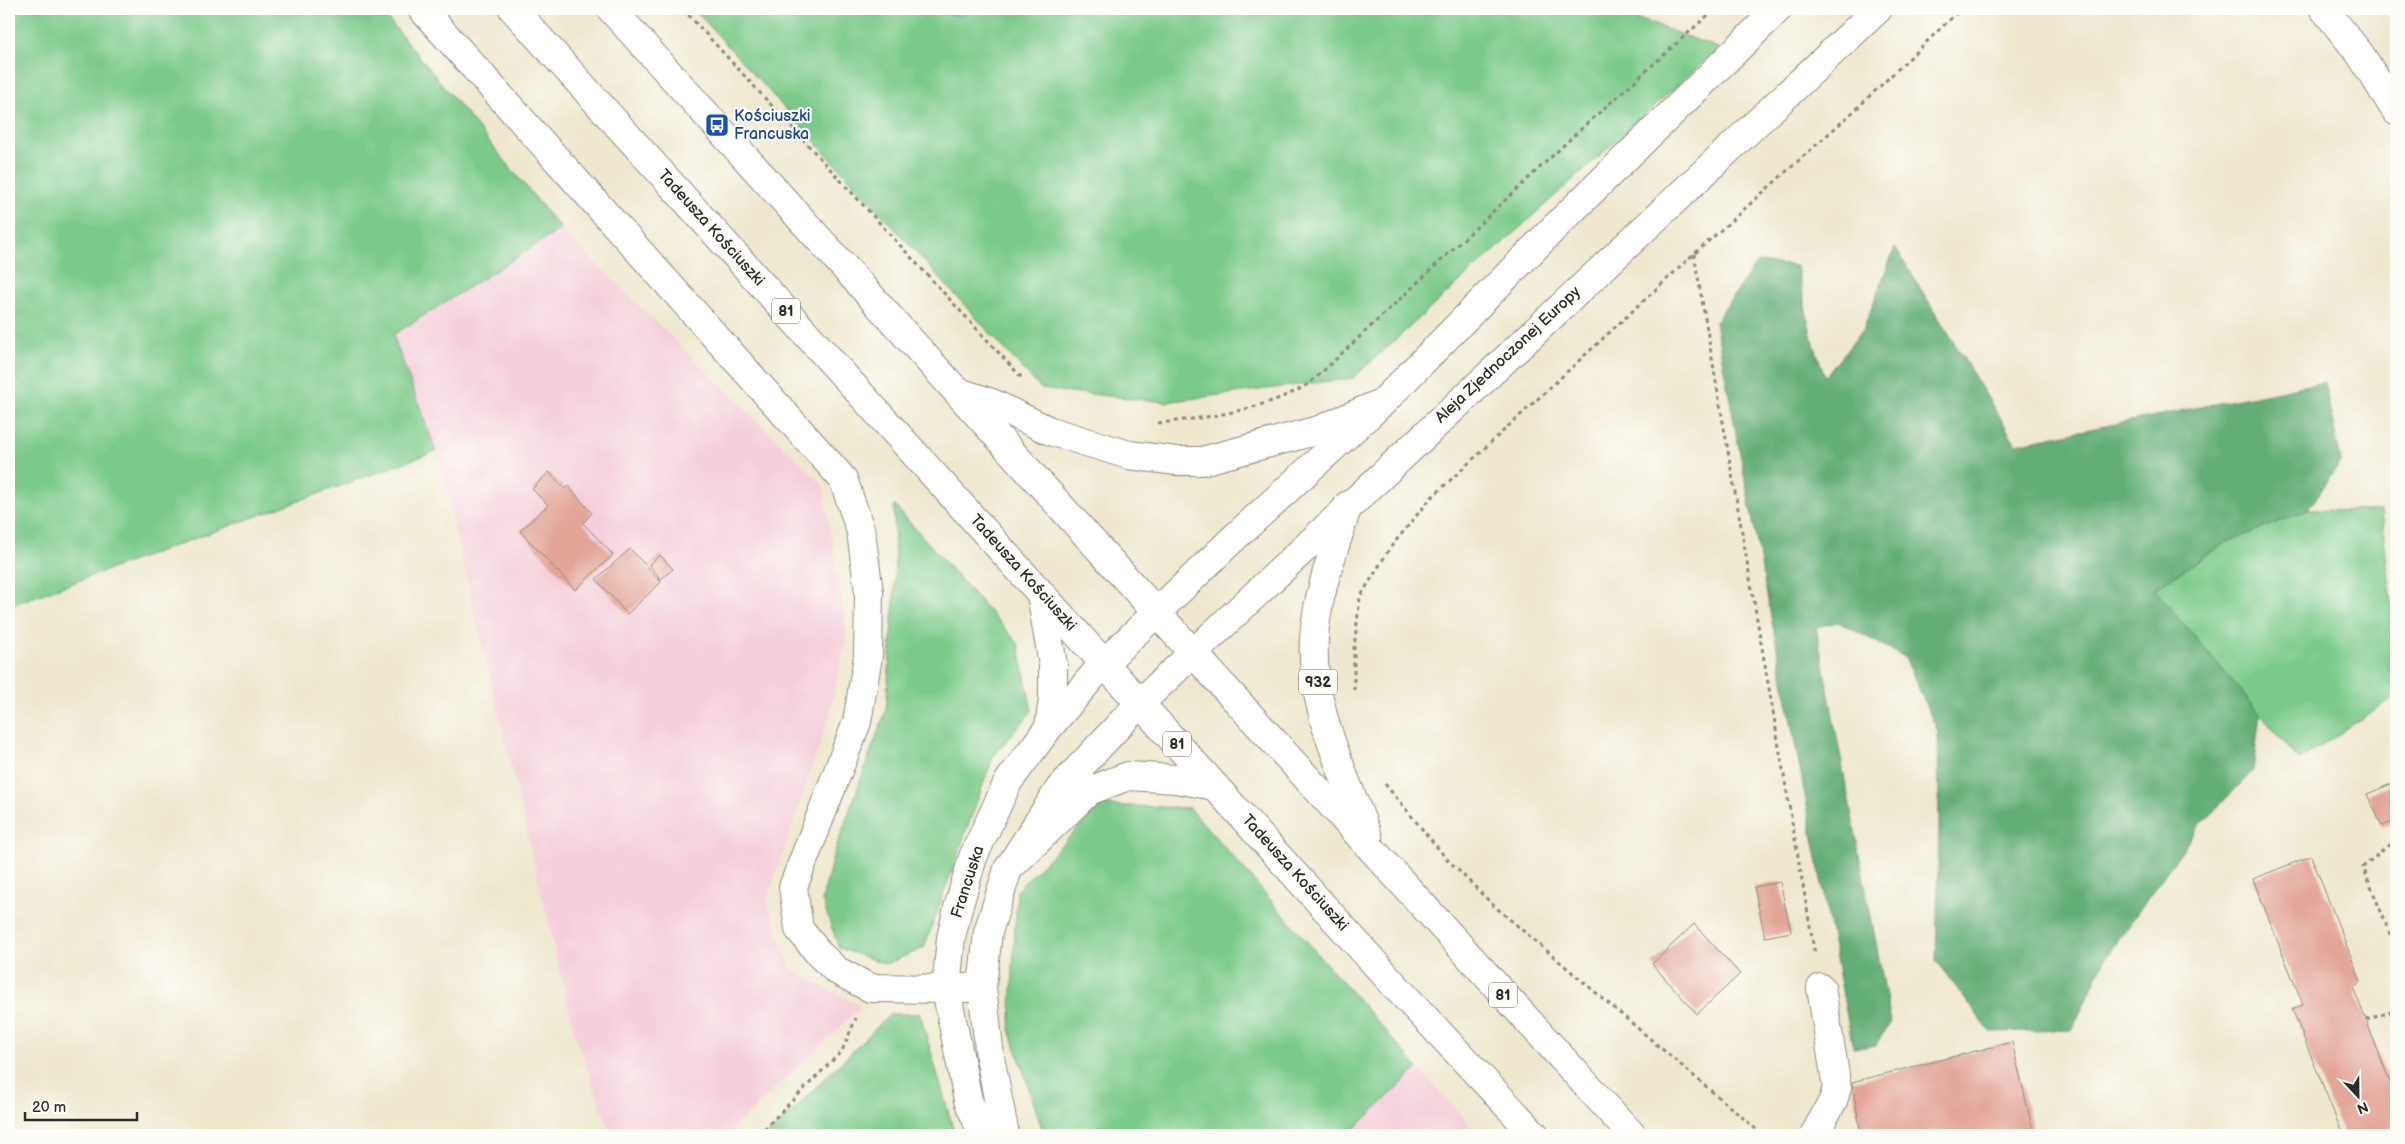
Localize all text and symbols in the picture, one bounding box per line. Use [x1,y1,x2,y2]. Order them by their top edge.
place label: Kościuszki Francuska [734,107,810,144]
bus stop icon: Kościuszki Francuska [704,112,730,138]
street label: Tadeusza Kościuszki [654,166,768,290]
street label: Aleja Zjednoczonej Europy [1431,282,1585,427]
road number: 81 [772,298,800,324]
street label: Tadeusza Kościuszki [966,511,1080,635]
road number: 932 [1299,670,1337,694]
road number: 81 [1163,732,1191,756]
street label: Tadeusza Kościuszki [1238,811,1352,935]
street label: Francuska [947,843,989,921]
road number: 81 [1489,982,1517,1008]
north arrow [2332,1072,2382,1122]
scale bar [25,1089,138,1121]
text: 20 m [32,1098,66,1117]
text: N [2355,1098,2371,1117]

